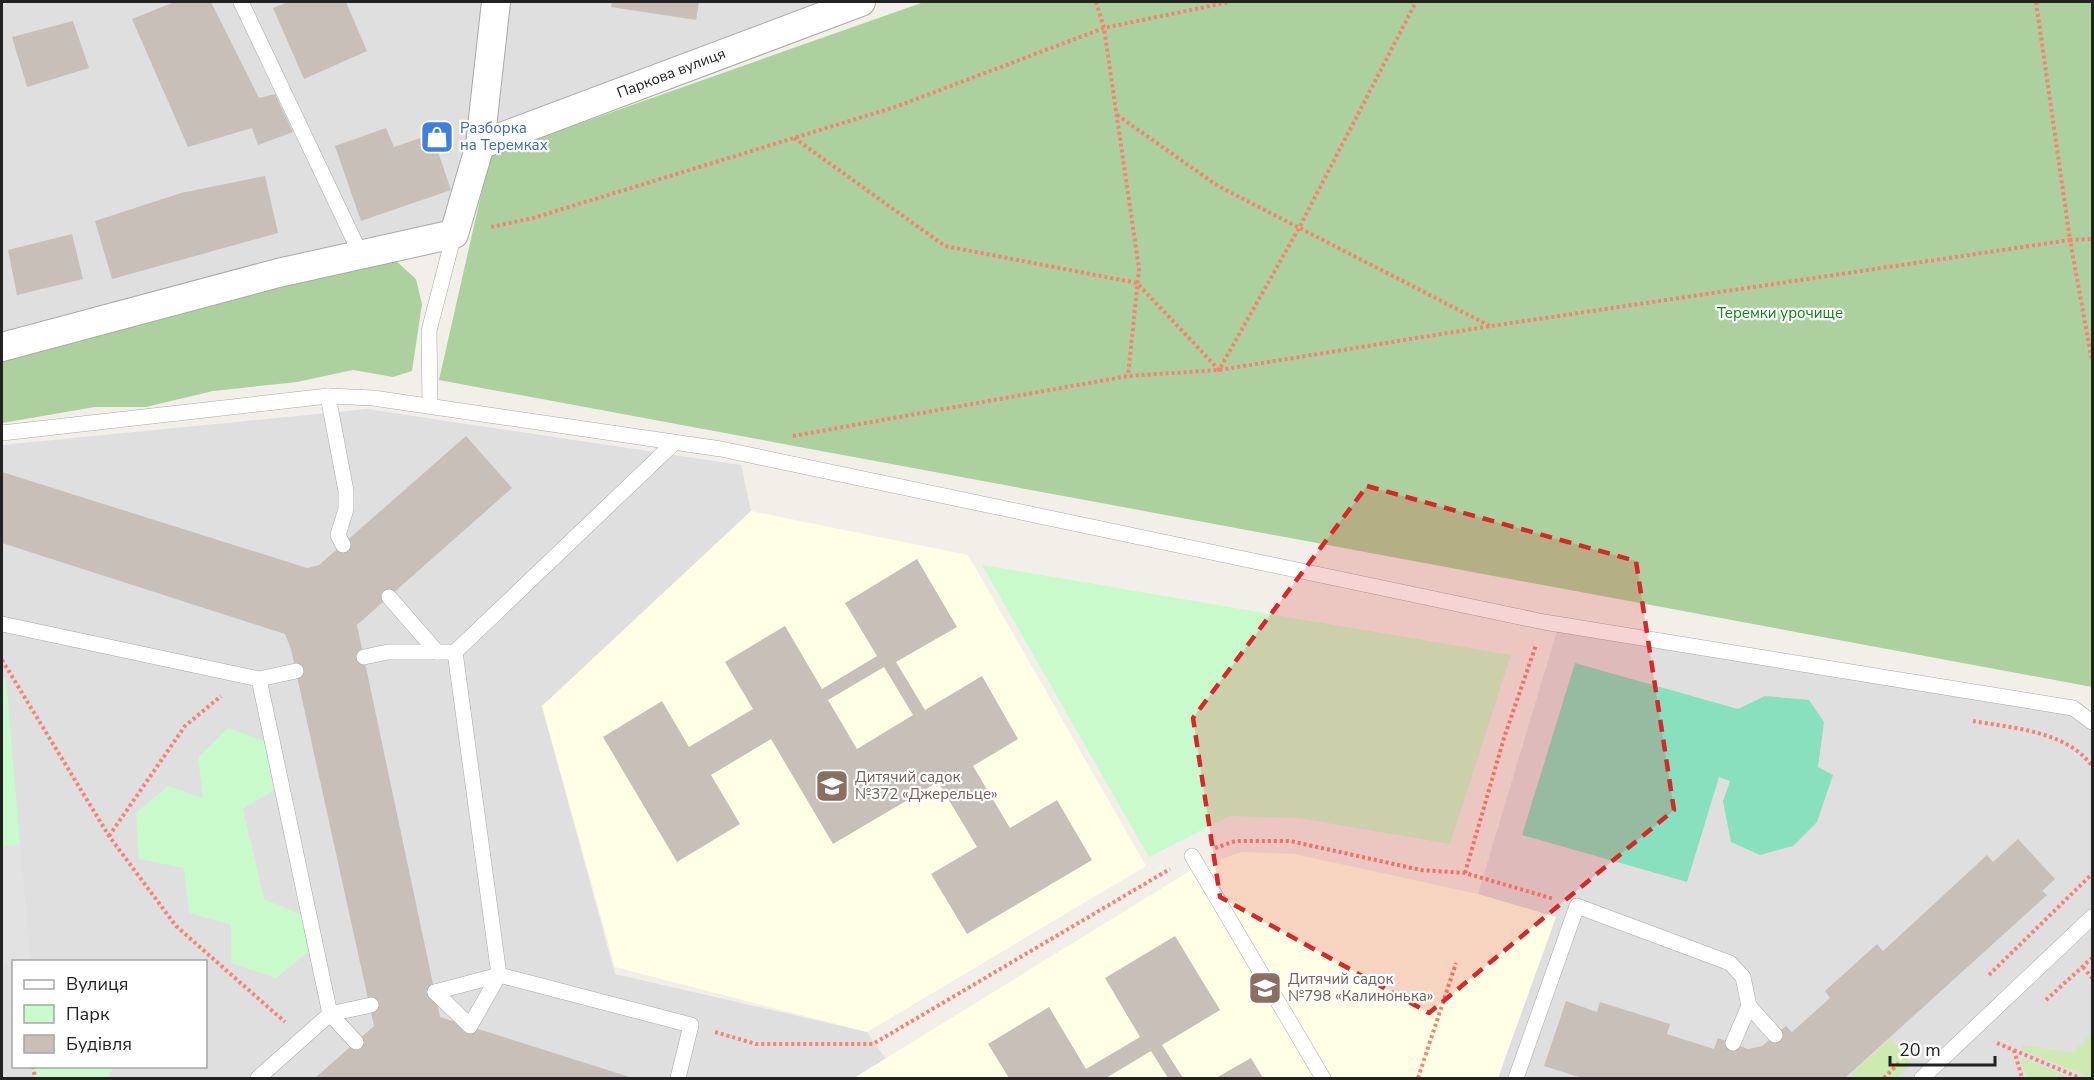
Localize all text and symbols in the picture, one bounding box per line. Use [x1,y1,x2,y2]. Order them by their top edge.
street label: Паркова вулиця [614,43,728,103]
place label: Разборка на Теремках [460,118,548,155]
shop icon: Разборка на Теремках [419,119,455,155]
park label: Теремки урочище [1717,303,1843,323]
place label: Дитячий садок №372 «Джерельце» [855,767,998,804]
school or university icon: Дитячий садок №372 «Джерельце» [814,768,850,804]
legend [12,960,207,1068]
place label: Дитячий садок №798 «Калинонька» [1288,969,1433,1006]
school or university icon: Дитячий садок №798 «Калинонька» [1247,970,1283,1006]
text: Вулиця [66,972,128,996]
text: Парк [66,1002,110,1026]
scale bar [1890,1029,1995,1067]
text: Будівля [66,1032,132,1056]
text: 20 m [1899,1038,1941,1062]

